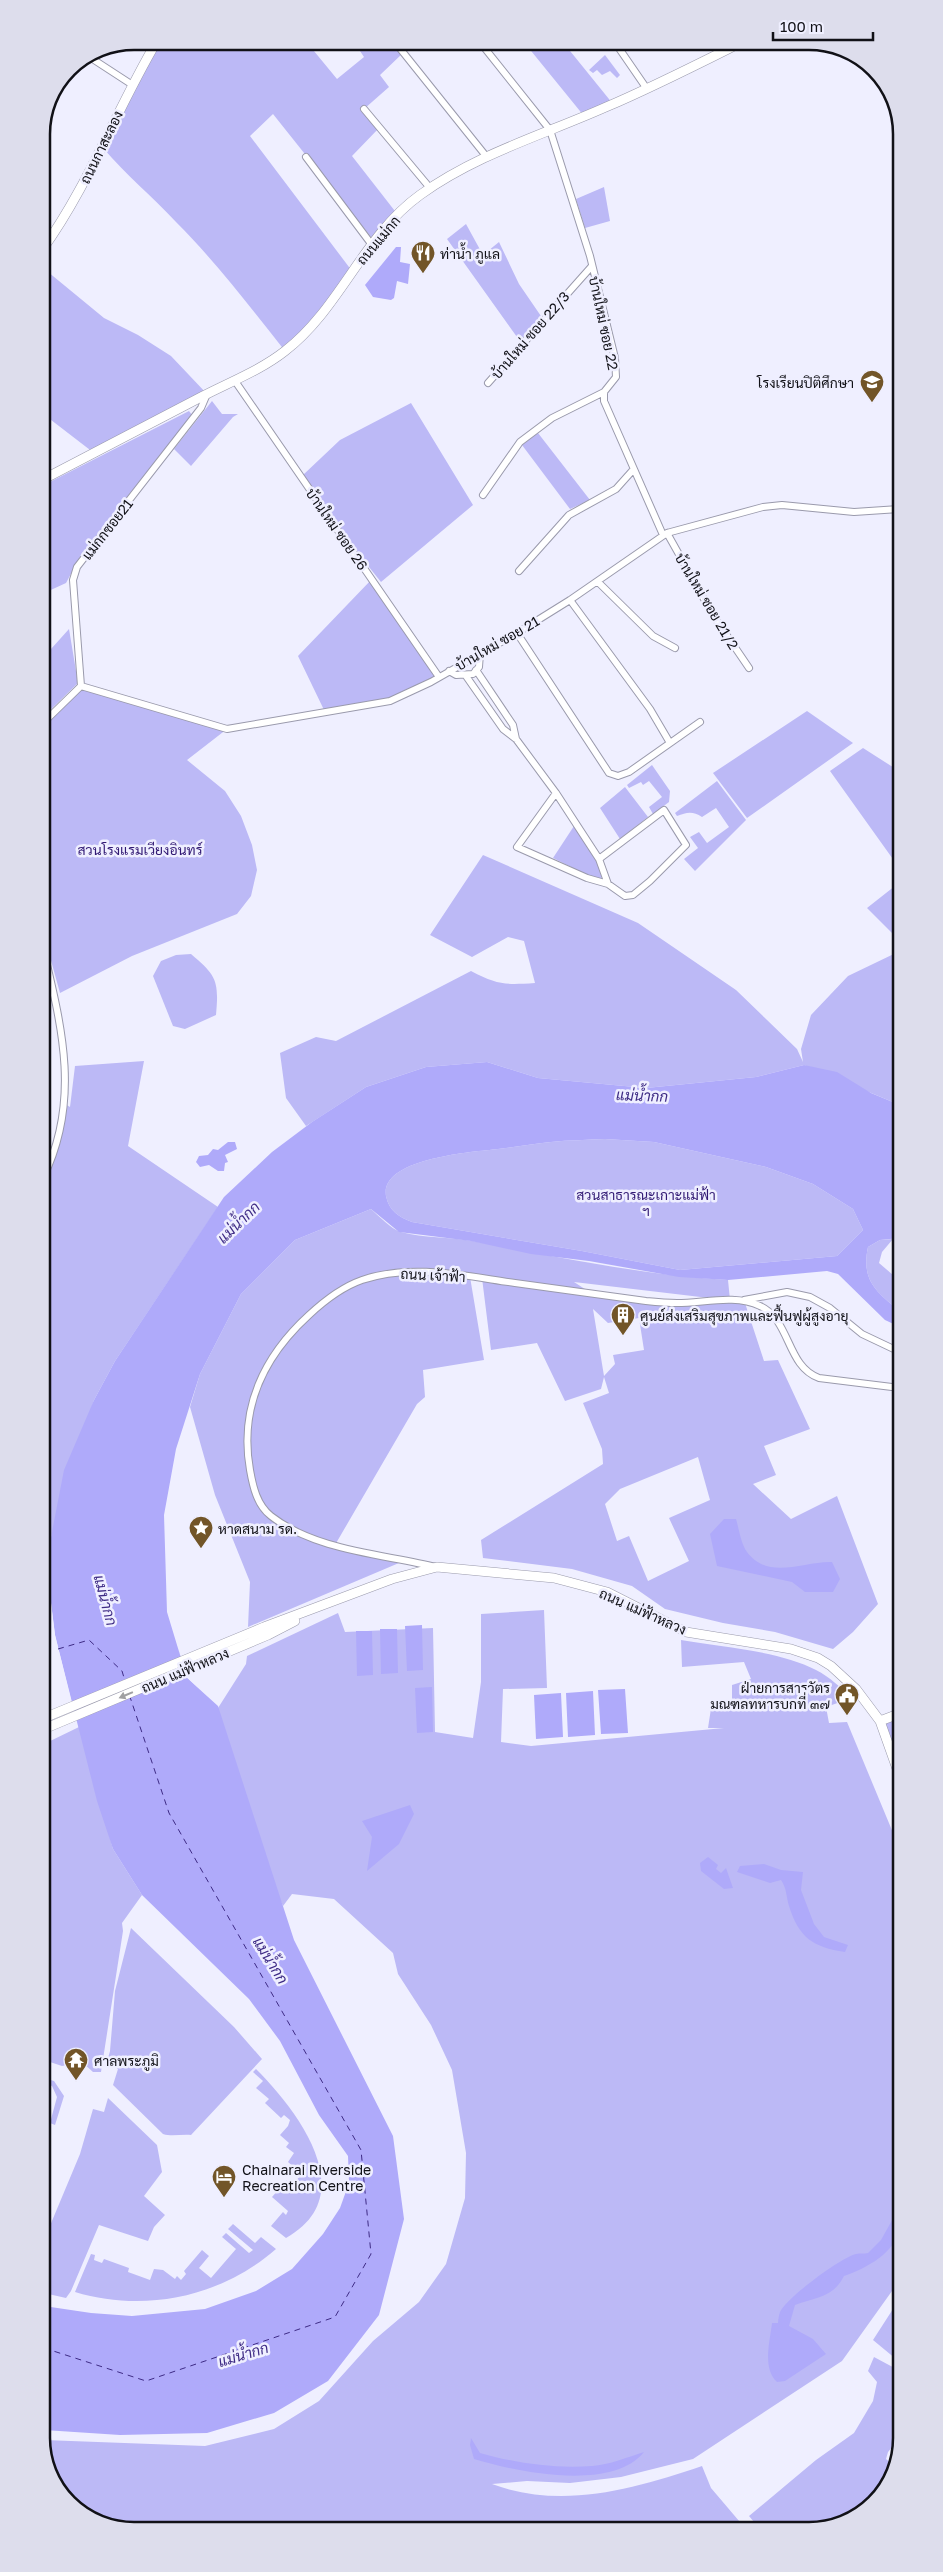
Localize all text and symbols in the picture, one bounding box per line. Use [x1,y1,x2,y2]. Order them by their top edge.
scale bar [773,10,873,42]
text: 100 m [780,17,823,35]
street label: ถนนกาสะลอง [76,108,126,186]
street label: ถนนแม่กก [353,212,403,268]
restaurant icon: ท่าน้ำ ภูแล [410,240,436,274]
place label: ท่าน้ำ ภูแล [440,242,500,264]
street label: บ้านใหม่ ซอย 22 [586,274,622,372]
street label: บ้านใหม่ ซอย 22/3 [487,288,573,382]
school or university icon: โรงเรียนปิติศึกษา [859,369,885,403]
place label: โรงเรียนปิติศึกษา [756,374,854,391]
street label: บ้านใหม่ ซอย 26 [303,485,371,573]
street label: แม่กกซอย21 [78,495,136,563]
street label: บ้านใหม่ ซอย 21/2 [672,550,742,652]
street label: บ้านใหม่ ซอย 21 [452,612,542,674]
park label: สวนโรงแรมเวียงอินทร์ [77,841,203,858]
water label: แม่น้ำกก [616,1082,668,1105]
park label: สวนสาธารณะเกาะแม่ฟ้า ฯ [576,1186,716,1219]
water label: แม่น้ำกก [211,1195,263,1247]
street label: ถนน เจ้าฟ้า [400,1265,466,1285]
building icon: ศูนย์ส่งเสริมสุขภาพและฟื้นฟูผู้สูงอายุ [610,1302,636,1336]
place label: ศูนย์ส่งเสริมสุขภาพและฟื้นฟูผู้สูงอายุ [640,1304,849,1326]
place icon: หาดสนาม รด. [188,1515,214,1549]
place label: หาดสนาม รด. [218,1520,297,1537]
water label: แม่น้ำกก [91,1572,124,1627]
street label: ถนน แม่ฟ้าหลวง [597,1584,689,1638]
street label: ถนน แม่ฟ้าหลวง [139,1644,231,1696]
place label: ฝ่ายการสารวัตร มณฑลทหารบกที่ ๓๗ [710,1679,831,1712]
public building icon: ฝ่ายการสารวัตร มณฑลทหารบกที่ ๓๗ [834,1682,860,1716]
one-way arrow [118,1691,133,1699]
water label: แม่น้ำกก [250,1932,295,1987]
temple icon: ศาลพระภูมิ [63,2047,89,2081]
place label: ศาลพระภูมิ [94,2052,159,2071]
place label: Chainarai Riverside Recreation Centre [242,2161,371,2194]
hotel icon: Chainarai Riverside Recreation Centre [211,2164,237,2198]
water label: แม่น้ำกก [215,2335,271,2370]

